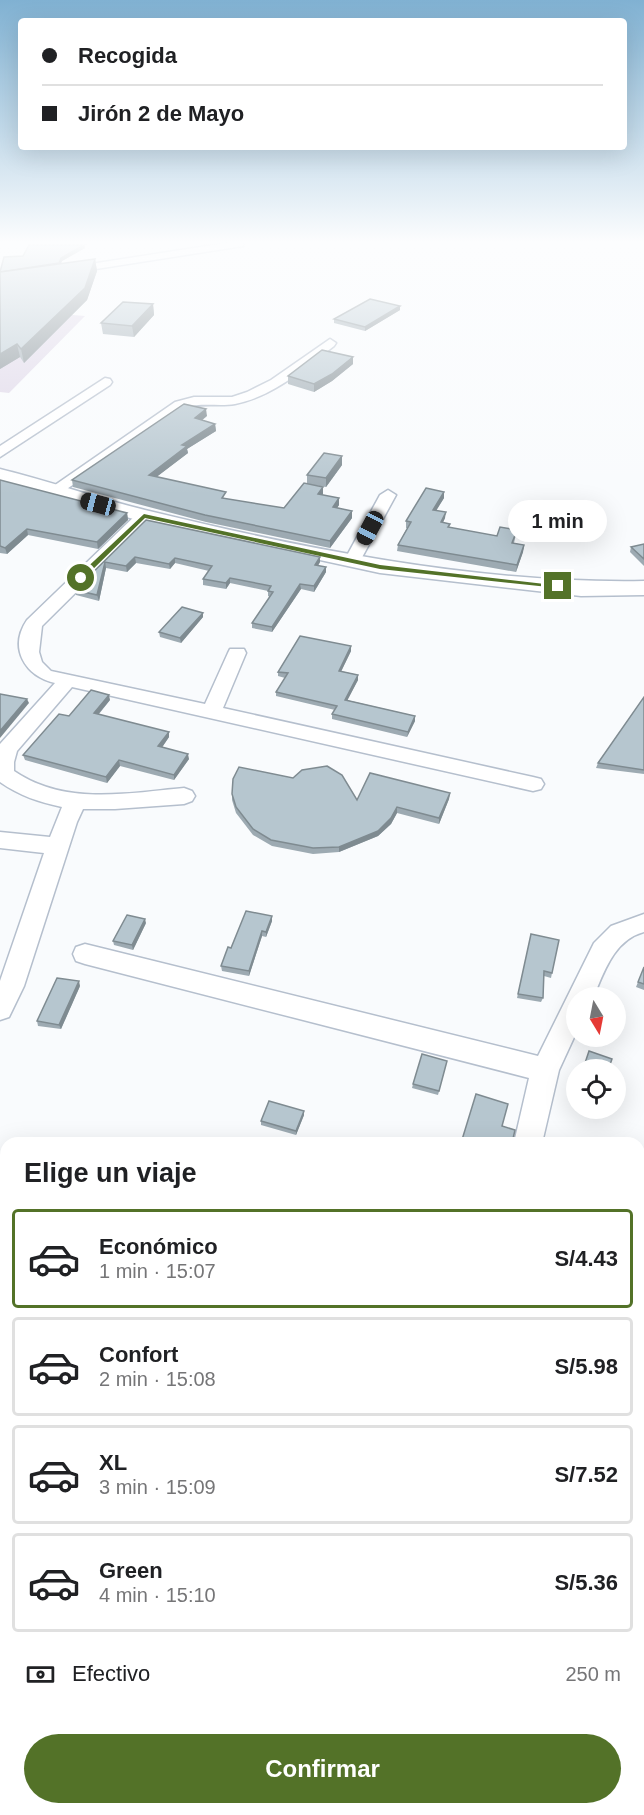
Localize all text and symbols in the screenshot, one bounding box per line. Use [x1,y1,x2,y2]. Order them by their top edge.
text: Recogida [78,43,177,68]
text: Jirón 2 de Mayo [78,101,244,126]
car [78,491,118,517]
callout: 1 min [508,499,608,541]
car [354,508,386,548]
text: 1 min [531,510,584,532]
route start [67,564,94,591]
route end [544,572,571,599]
north arrow [566,987,626,1047]
map controls [566,987,626,1119]
button: locate [566,1059,626,1119]
text: Elige un viaje [24,1158,197,1188]
icon: car [27,1232,81,1286]
text: Económico [99,1234,218,1259]
text: S/4.43 [554,1246,618,1271]
text: 1 min · 15:07 [99,1260,216,1282]
icon: car [27,1340,81,1394]
text: Confort [99,1342,178,1367]
text: S/5.98 [554,1354,618,1379]
text: 2 min · 15:08 [99,1368,216,1390]
icon: car [27,1448,81,1502]
text: XL [99,1450,127,1475]
text: S/7.52 [554,1462,618,1487]
text: 3 min · 15:09 [99,1476,216,1498]
icon: car [27,1556,81,1610]
text: Green [99,1558,163,1583]
text: S/5.36 [554,1570,618,1595]
text: 4 min · 15:10 [99,1584,216,1606]
icon: cash [24,1658,57,1691]
text: Efectivo [72,1661,150,1686]
text: 250 m [565,1663,621,1685]
button: Confirmar [24,1734,621,1803]

